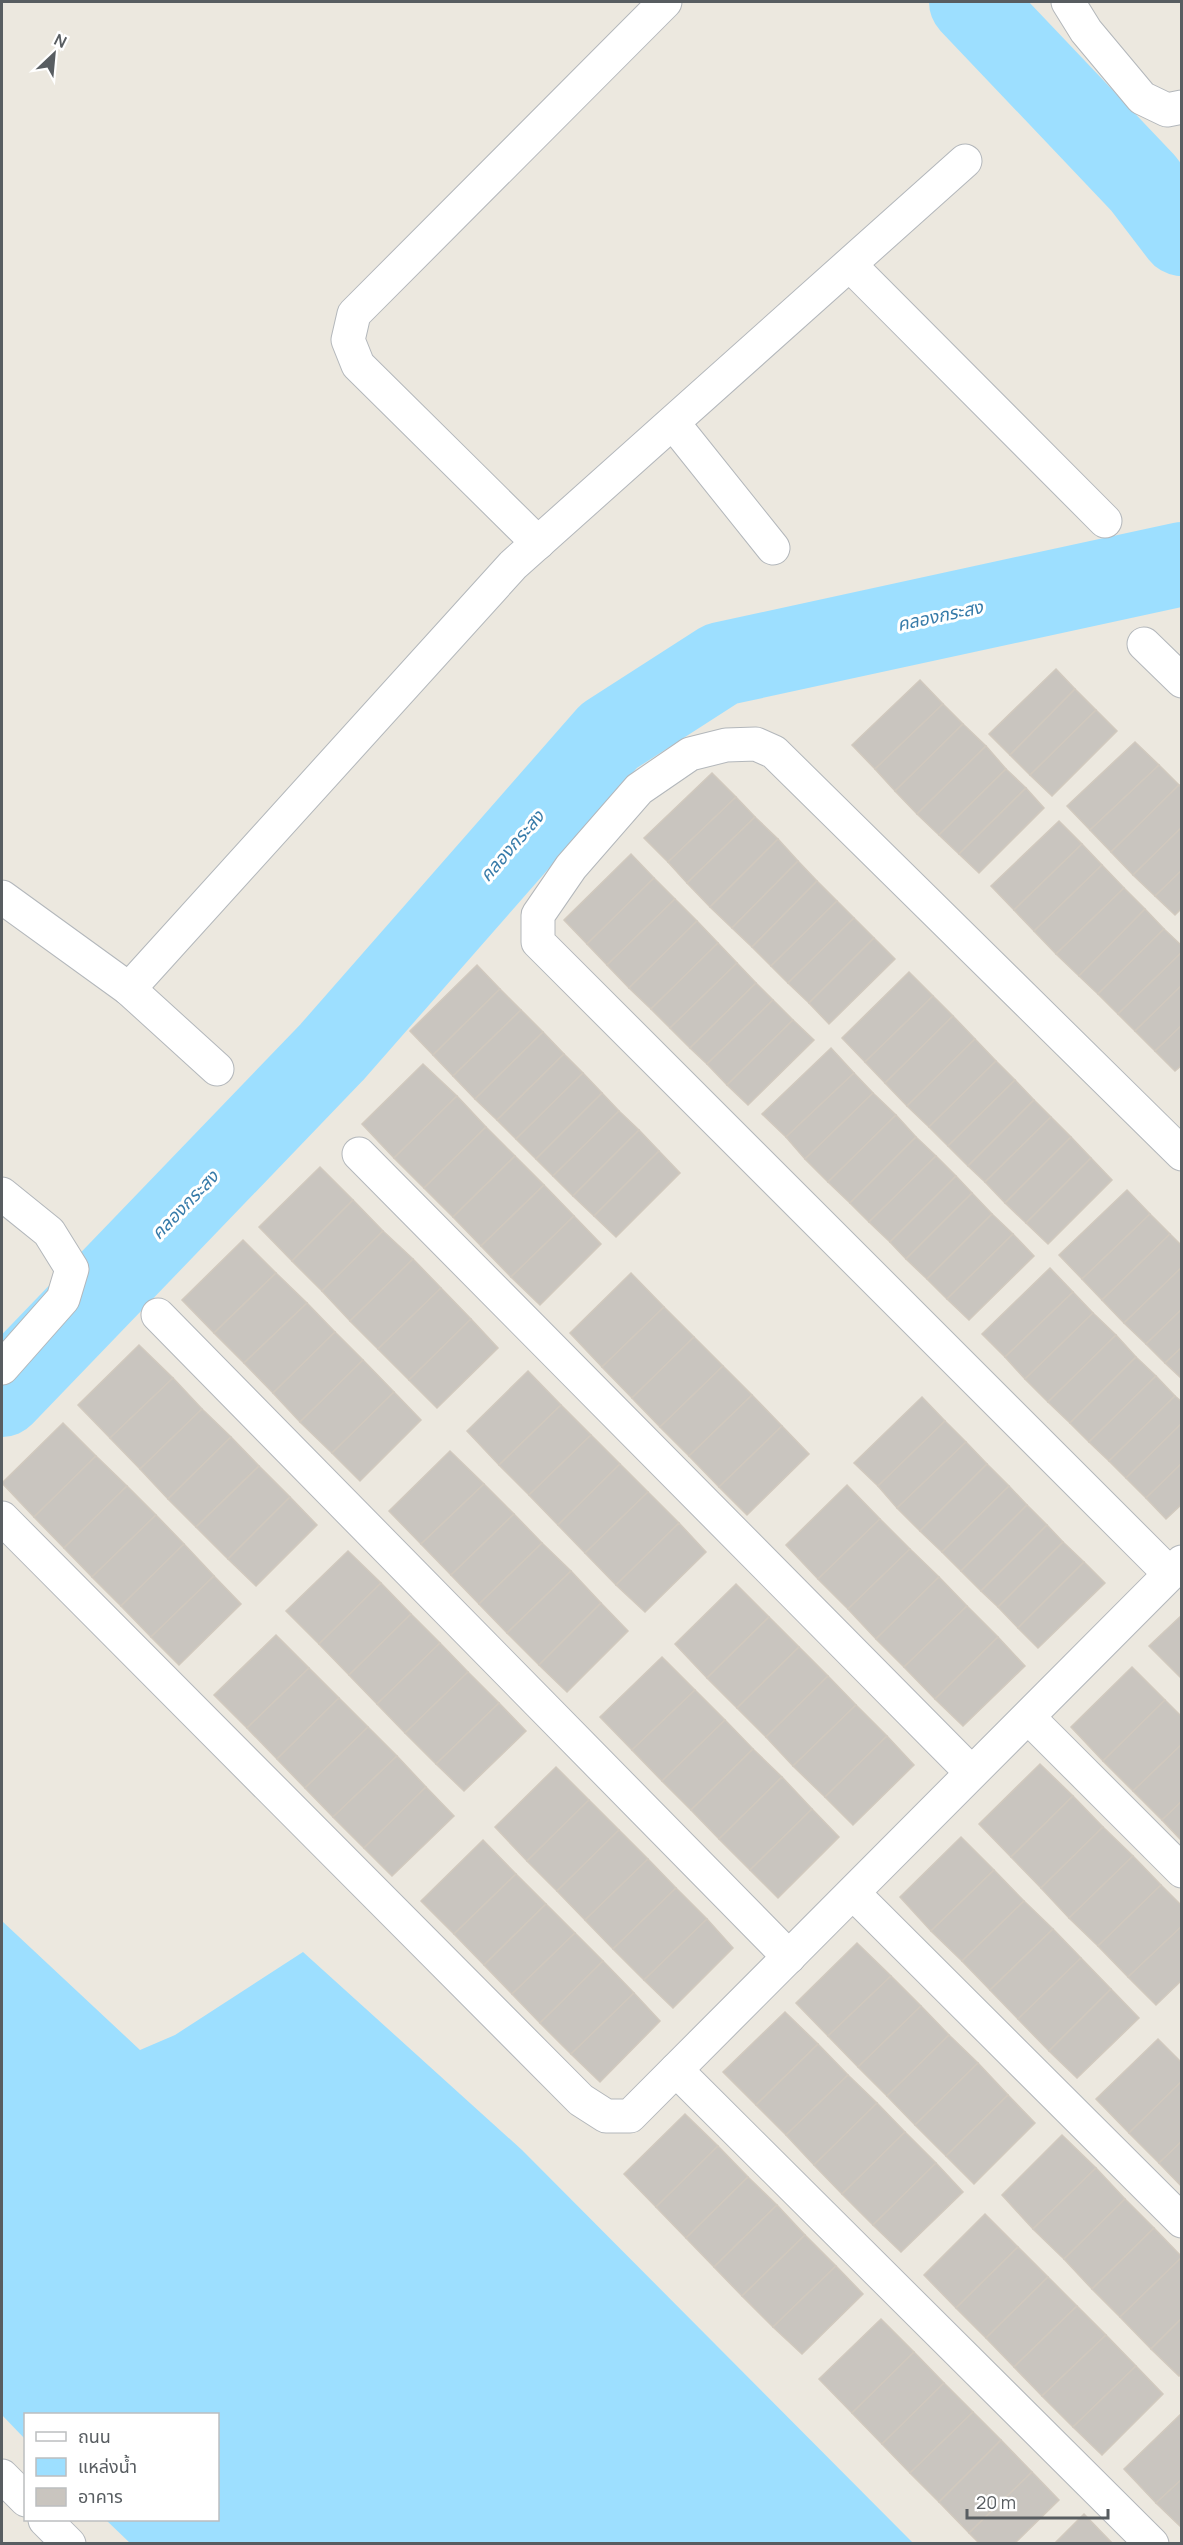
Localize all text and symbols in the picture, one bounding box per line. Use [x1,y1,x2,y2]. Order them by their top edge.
north arrow [24,24,84,84]
text: N [51,28,71,53]
water label: คลองกระสง [895,594,986,636]
water label: คลองกระสง [474,804,550,886]
water label: คลองกระสง [145,1164,224,1244]
legend [24,2413,219,2521]
text: ถนน [78,2424,111,2448]
text: แหล่งน้ำ [78,2454,137,2478]
scale bar [967,2482,1108,2520]
text: อาคาร [78,2484,123,2508]
text: 20 m [976,2490,1016,2514]

